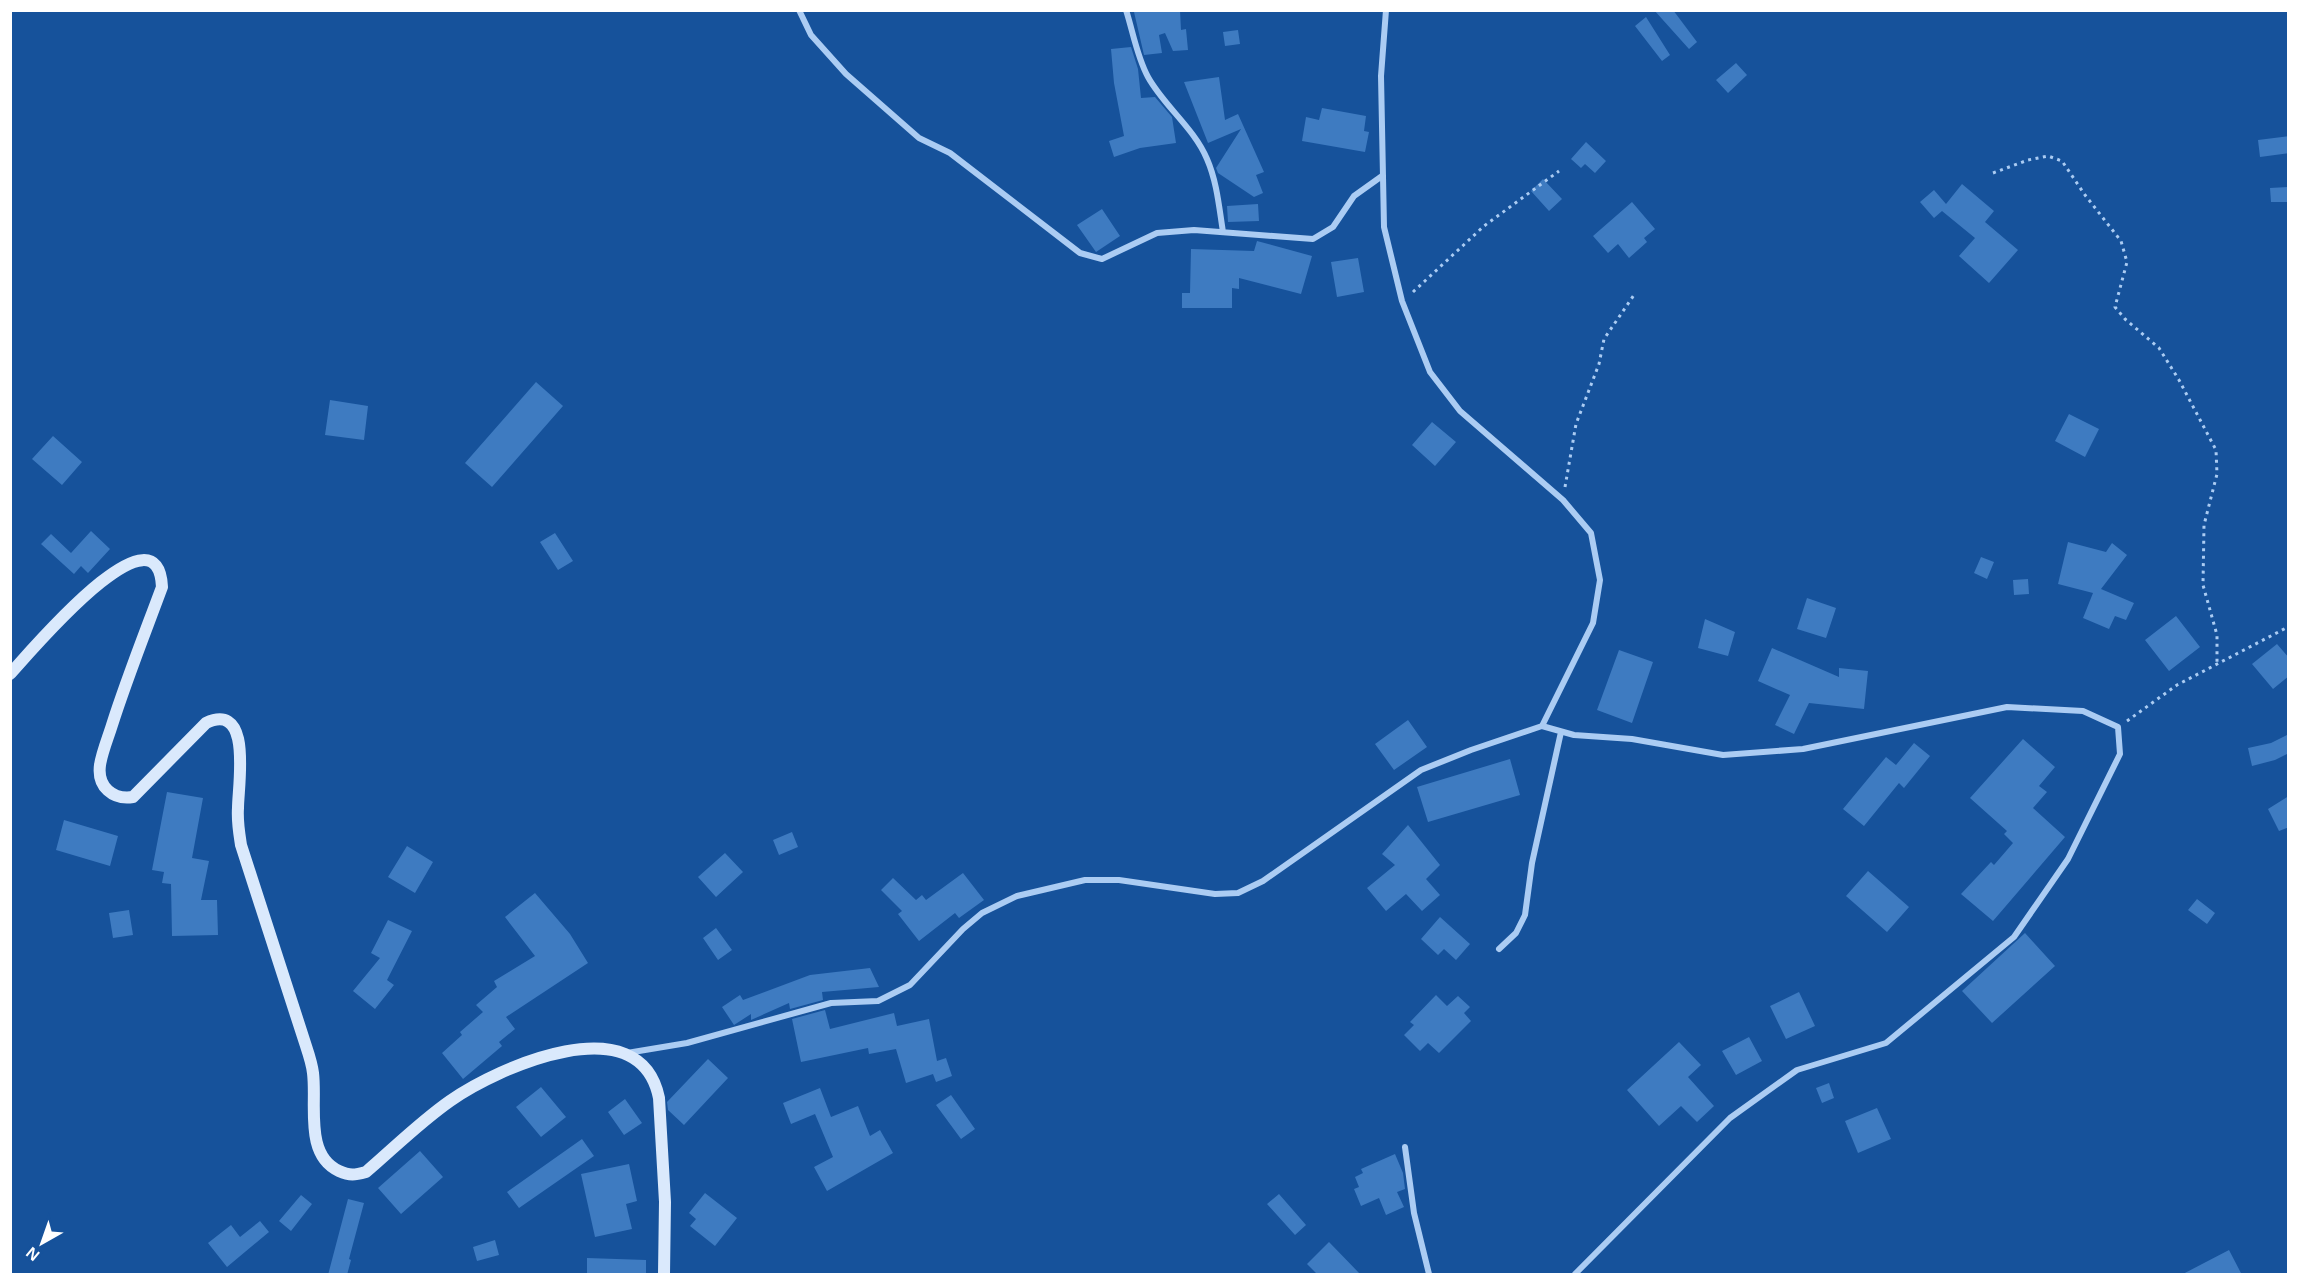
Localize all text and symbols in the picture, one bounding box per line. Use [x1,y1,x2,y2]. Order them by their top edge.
north arrow [12,1213,72,1273]
text: N [23,1244,43,1264]

